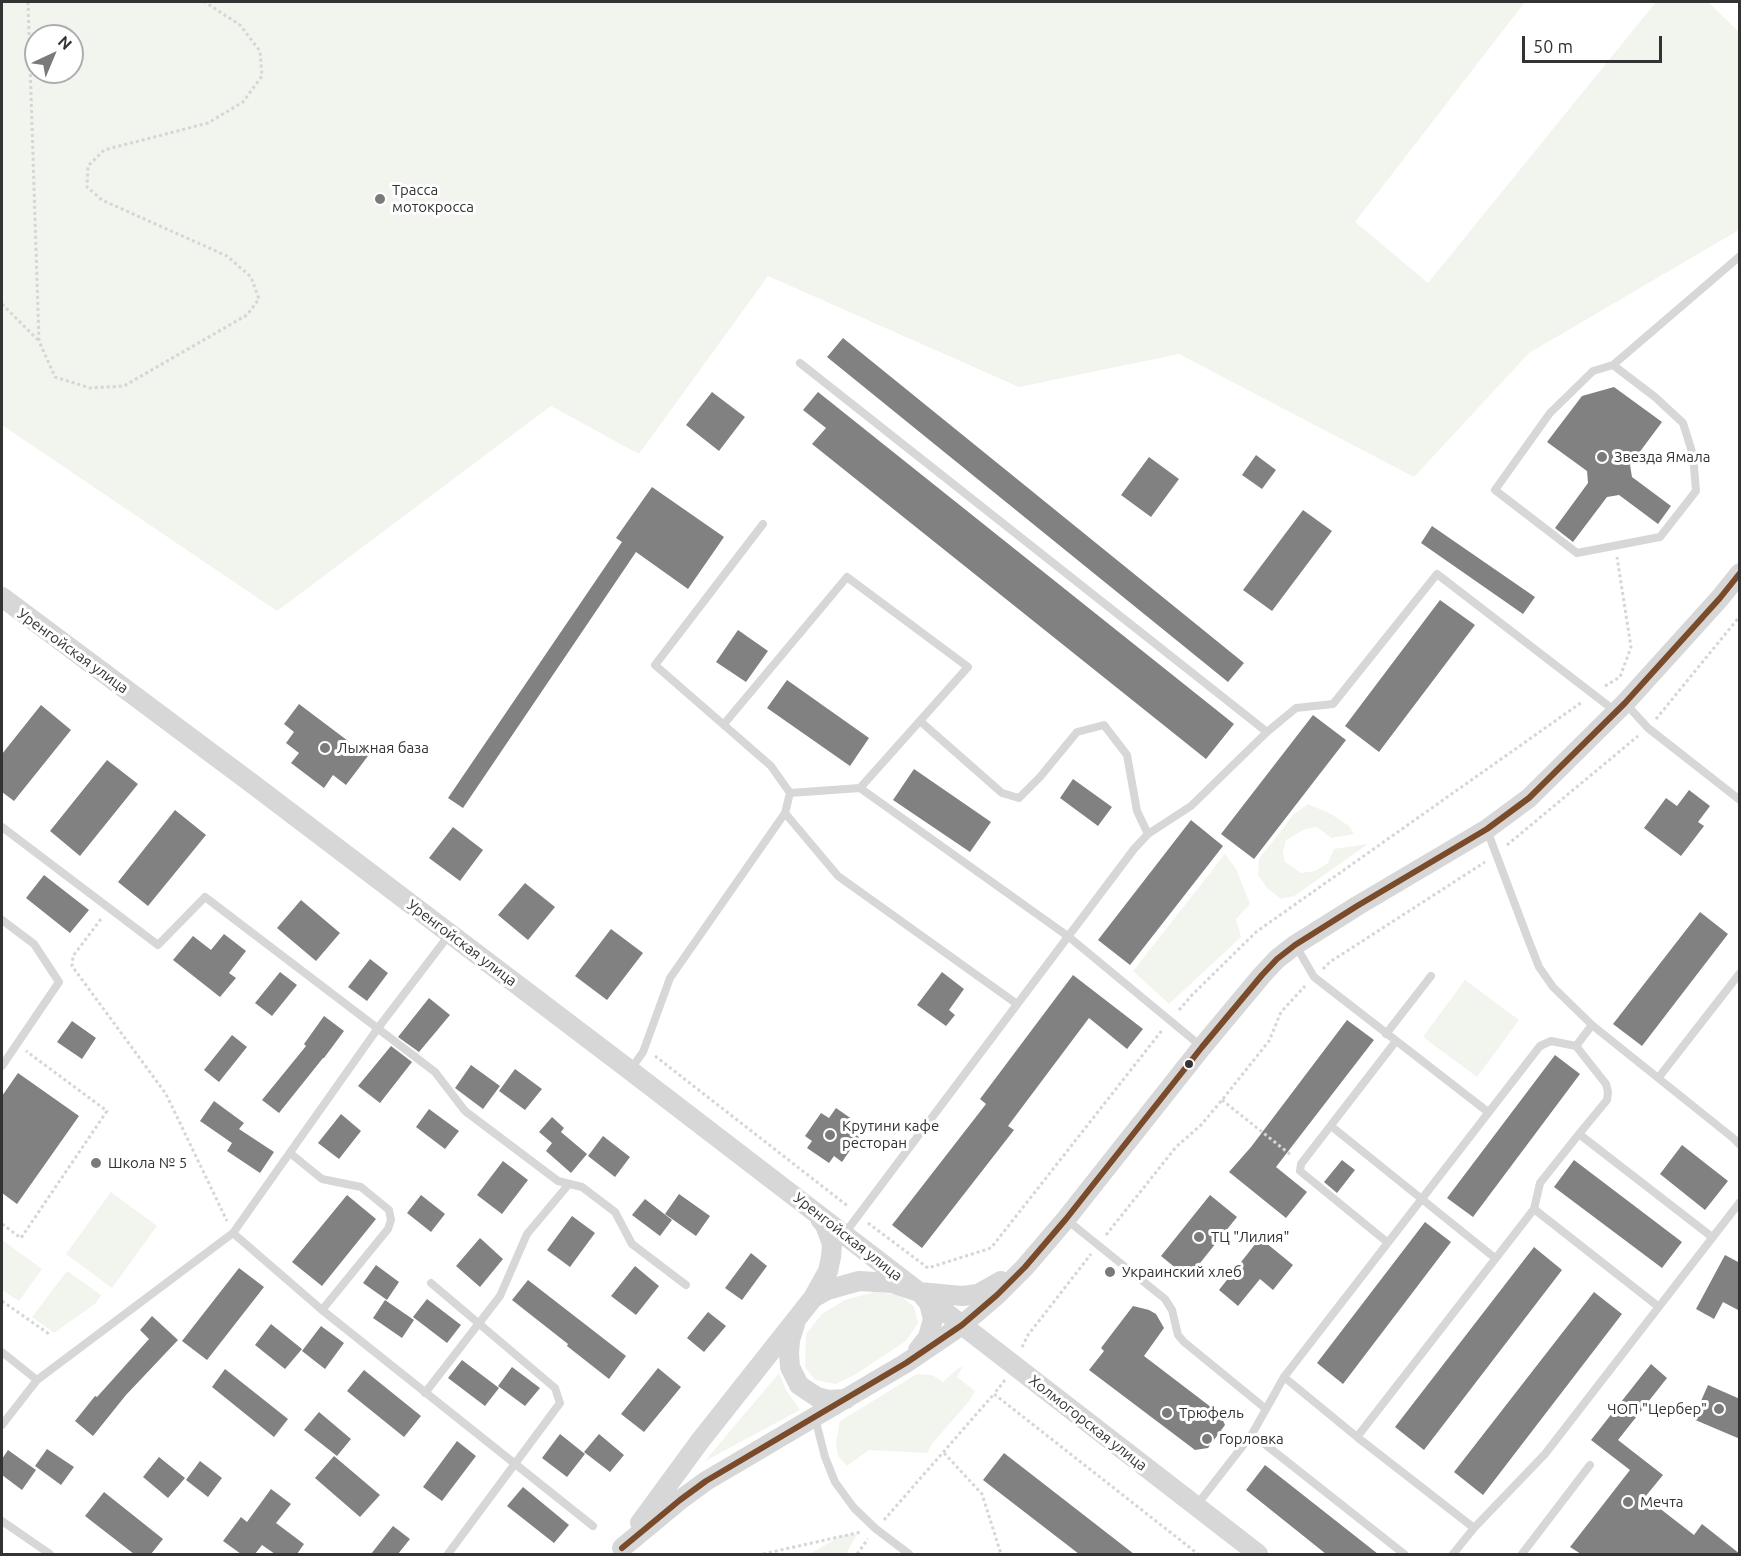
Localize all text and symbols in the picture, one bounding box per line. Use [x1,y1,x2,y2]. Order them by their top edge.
north arrow [24,24,84,84]
scale bar [1525,24,1664,62]
text: N [55,32,76,53]
text: 50 m [1533,36,1573,56]
place label: Трасса мотокросса [392,181,474,216]
marker: Трасса мотокросса [373,192,387,206]
place label: Звезда Ямала [1614,448,1711,466]
marker: Звезда Ямала [1595,450,1609,464]
street label: Уренгойская улица [14,605,132,697]
place label: Лыжная база [337,739,429,757]
marker: Лыжная база [318,741,332,755]
street label: Уренгойская улица [404,896,520,990]
unlabelled marker [1183,1058,1195,1070]
place label: Крутини кафе ресторан [842,1117,939,1152]
marker: Крутини кафе ресторан [823,1128,837,1142]
place label: Школа № 5 [108,1154,187,1172]
marker: Школа № 5 [89,1156,103,1170]
street label: Уренгойская улица [790,1189,906,1285]
place label: ТЦ "Лилия" [1211,1228,1289,1246]
marker: ТЦ "Лилия" [1192,1230,1206,1244]
place label: Украинский хлеб [1122,1263,1242,1281]
marker: Украинский хлеб [1103,1265,1117,1279]
street label: Холмогорская улица [1025,1371,1151,1475]
place label: ЧОП "Цербер" [1607,1400,1707,1418]
marker: ЧОП "Цербер" [1712,1402,1726,1416]
place label: Трюфель [1179,1404,1244,1422]
marker: Трюфель [1160,1406,1174,1420]
place label: Горловка [1219,1430,1284,1448]
marker: Горловка [1200,1432,1214,1446]
place label: Мечта [1640,1493,1684,1511]
marker: Мечта [1621,1495,1635,1509]

